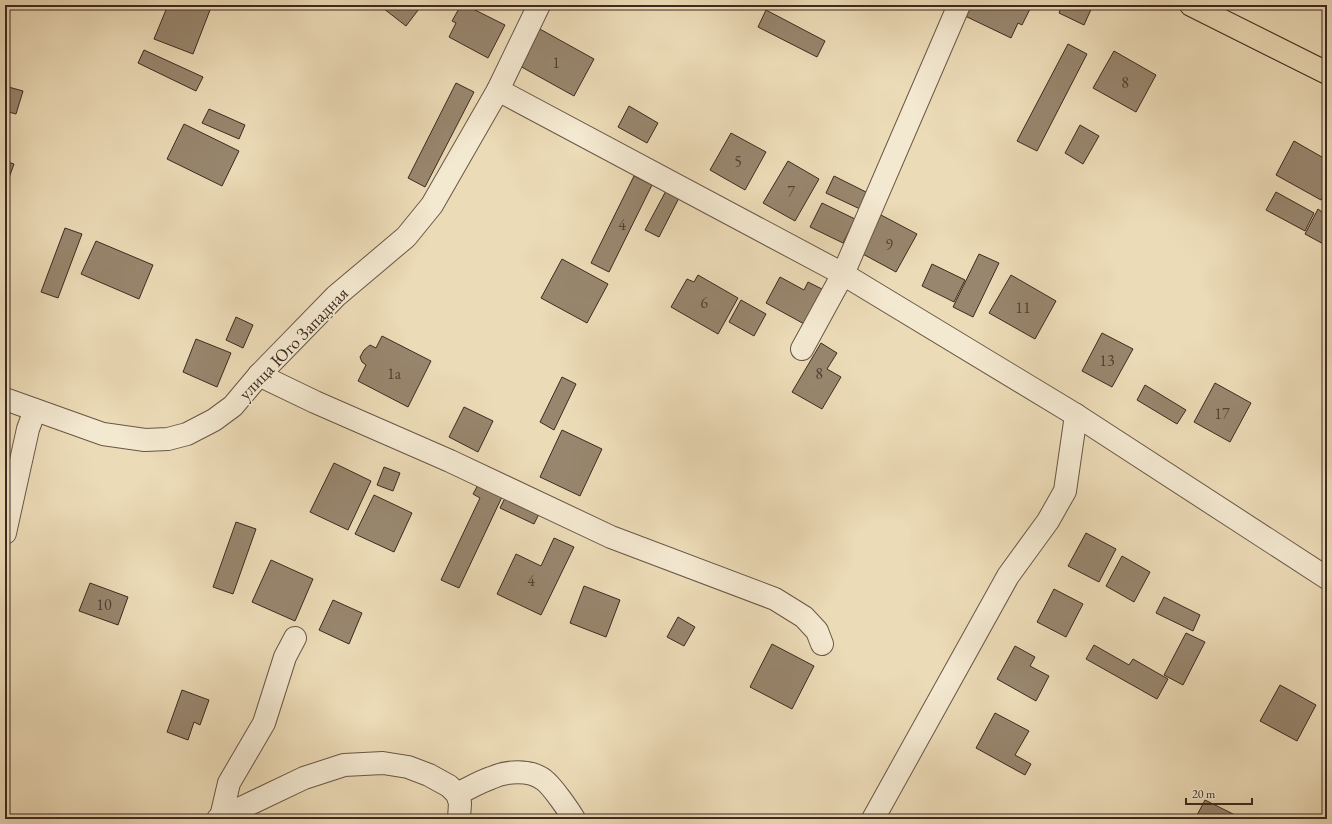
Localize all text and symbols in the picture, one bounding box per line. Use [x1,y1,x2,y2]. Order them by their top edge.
house number: 1 [552,52,560,73]
house number: 8 [1121,72,1129,93]
house number: 5 [734,151,742,172]
house number: 7 [787,181,795,202]
house number: 4 [618,214,626,235]
house number: 9 [885,234,893,255]
street label: улица Юго Западная [233,282,353,404]
house number: 6 [700,292,708,313]
house number: 11 [1015,297,1031,318]
house number: 13 [1099,350,1115,371]
house number: 1а [387,363,402,384]
house number: 8 [815,363,823,384]
house number: 17 [1214,403,1230,424]
house number: 4 [527,570,535,591]
house number: 10 [96,594,112,615]
scale bar [1186,780,1252,806]
text: 20 m [1192,786,1216,802]

